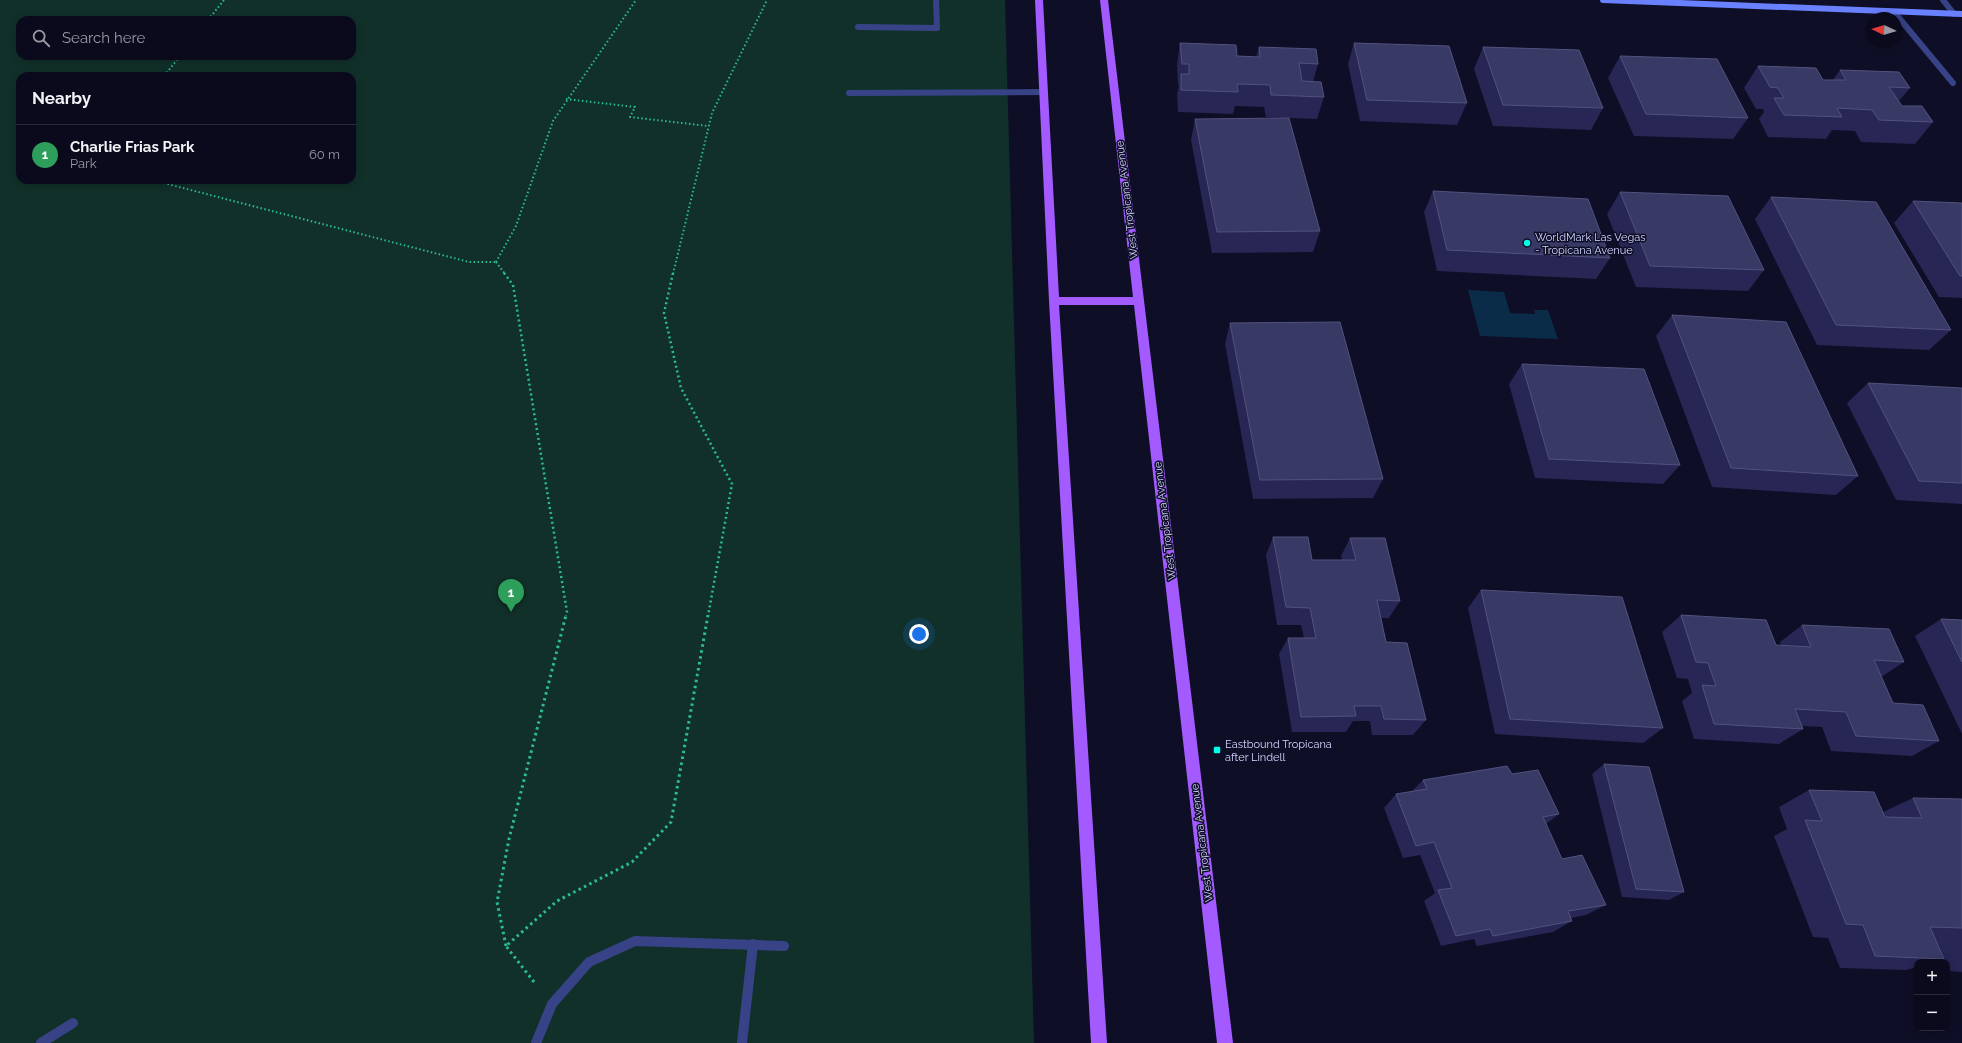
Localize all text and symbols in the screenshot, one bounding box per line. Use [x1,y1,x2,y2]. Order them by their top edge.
north arrow [1866,12,1902,48]
search box [16,16,356,60]
icon: search [30,27,52,49]
text: Search here [62,29,145,47]
text: Nearby [32,88,91,108]
text: Charlie Frias Park [70,138,194,156]
street label: West Tropicana Avenue [1113,139,1141,260]
text: 1 [42,147,48,162]
text: 60 m [309,147,340,162]
text: Park [70,156,97,171]
place label: WorldMark Las Vegas - Tropicana Avenue [1535,231,1646,257]
marker: WorldMark Las Vegas - Tropicana Avenue [1522,238,1532,248]
street label: West Tropicana Avenue [1151,460,1179,581]
pin: 1 [498,579,524,612]
your location [909,624,929,644]
place label: Eastbound Tropicana after Lindell [1225,738,1332,764]
marker: Eastbound Tropicana after Lindell [1212,745,1222,755]
street label: West Tropicana Avenue [1188,782,1216,903]
map controls [1914,959,1950,1031]
button: + [1914,959,1950,995]
button: − [1914,995,1950,1031]

